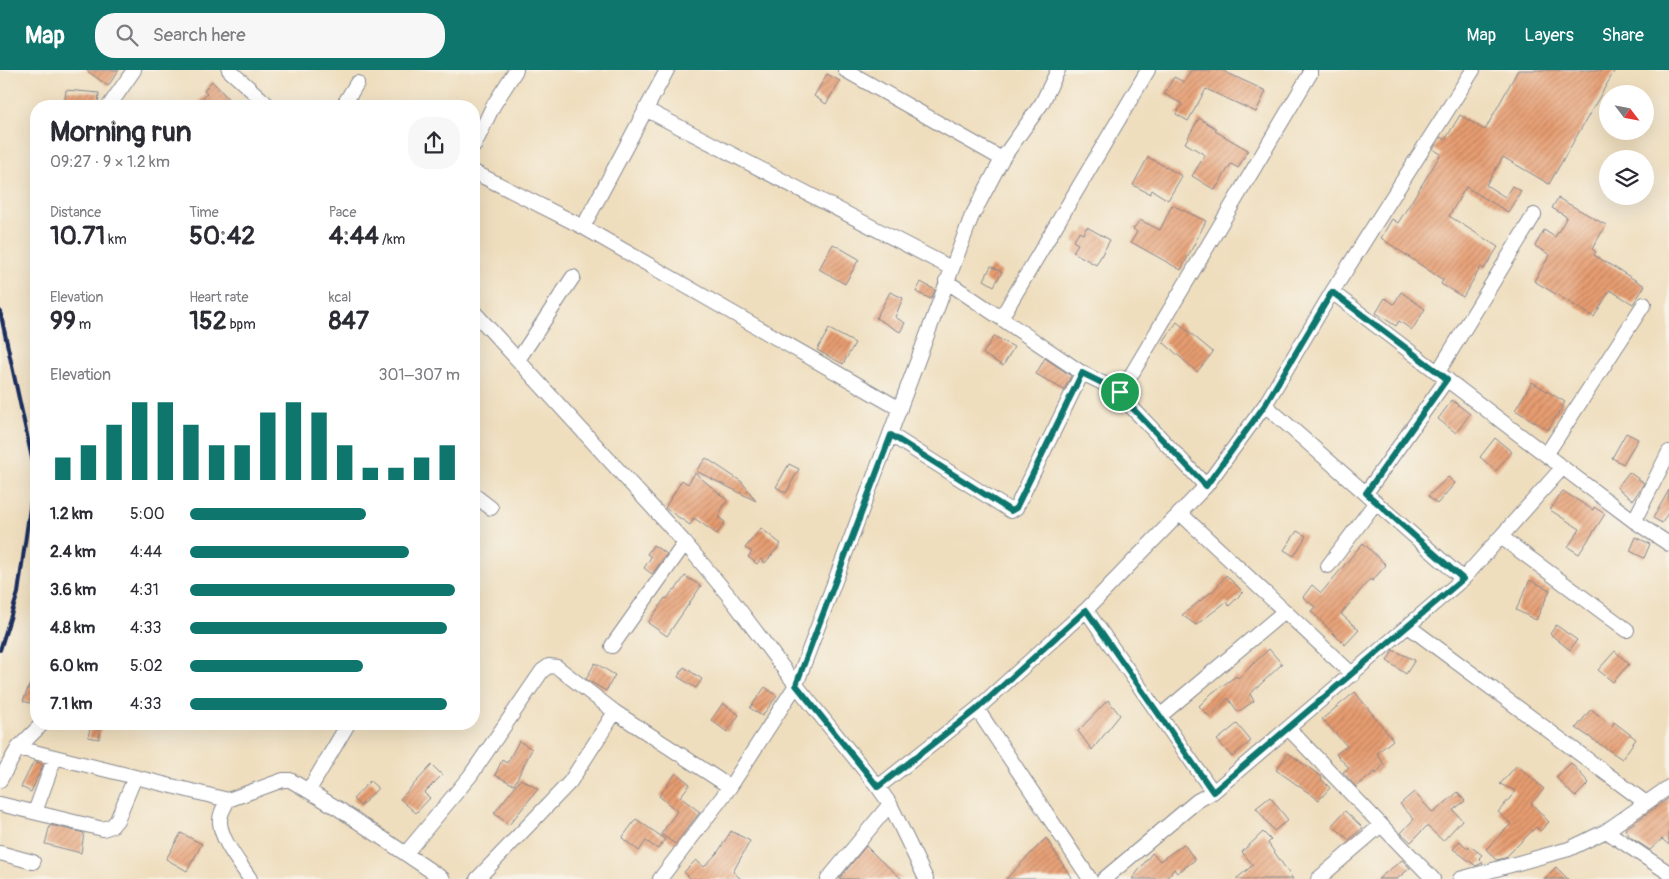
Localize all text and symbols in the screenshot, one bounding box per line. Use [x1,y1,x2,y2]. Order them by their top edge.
search box [95,13,445,58]
text: Map [25,21,65,50]
icon: search [113,21,141,49]
text: Search here [153,23,246,47]
text: Map [1467,24,1496,47]
text: Layers [1524,24,1574,47]
text: Share [1602,24,1644,47]
north arrow [1599,85,1654,140]
map controls [1599,85,1654,205]
text: Morning run [50,115,192,150]
button: share [408,117,460,169]
button: layers [1599,150,1654,205]
text: 09:27 · 9 × 1.2 km [50,152,170,172]
text: Distance [50,204,101,221]
text: Time [189,204,219,221]
text: Pace [329,204,356,221]
text: 10.71 [50,221,105,252]
text: 50:42 [189,221,255,252]
text: 4:44 [329,221,379,252]
text: km [105,231,127,248]
text: /km [379,231,405,248]
text: Elevation [50,289,103,306]
text: Heart rate [189,289,248,306]
text: kcal [329,289,351,306]
text: 99 [50,306,76,337]
text: 152 [189,306,227,337]
text: 847 [329,306,369,337]
text: m [76,316,91,333]
text: bpm [227,316,256,333]
text: Elevation [50,365,111,385]
text: 301–307 m [378,365,460,385]
pin [1099,371,1141,413]
icon: arrive [1106,378,1134,406]
text: 1.2 km [50,504,93,524]
text: 5:00 [130,504,165,524]
text: 2.4 km [50,542,96,562]
text: 4:44 [130,542,162,562]
text: 3.6 km [50,580,96,600]
text: 4:31 [130,580,159,600]
text: 4.8 km [50,618,95,638]
text: 4:33 [130,618,161,638]
text: 6.0 km [50,656,98,676]
text: 5:02 [130,656,163,676]
text: 7.1 km [50,694,93,714]
text: 4:33 [130,694,161,714]

